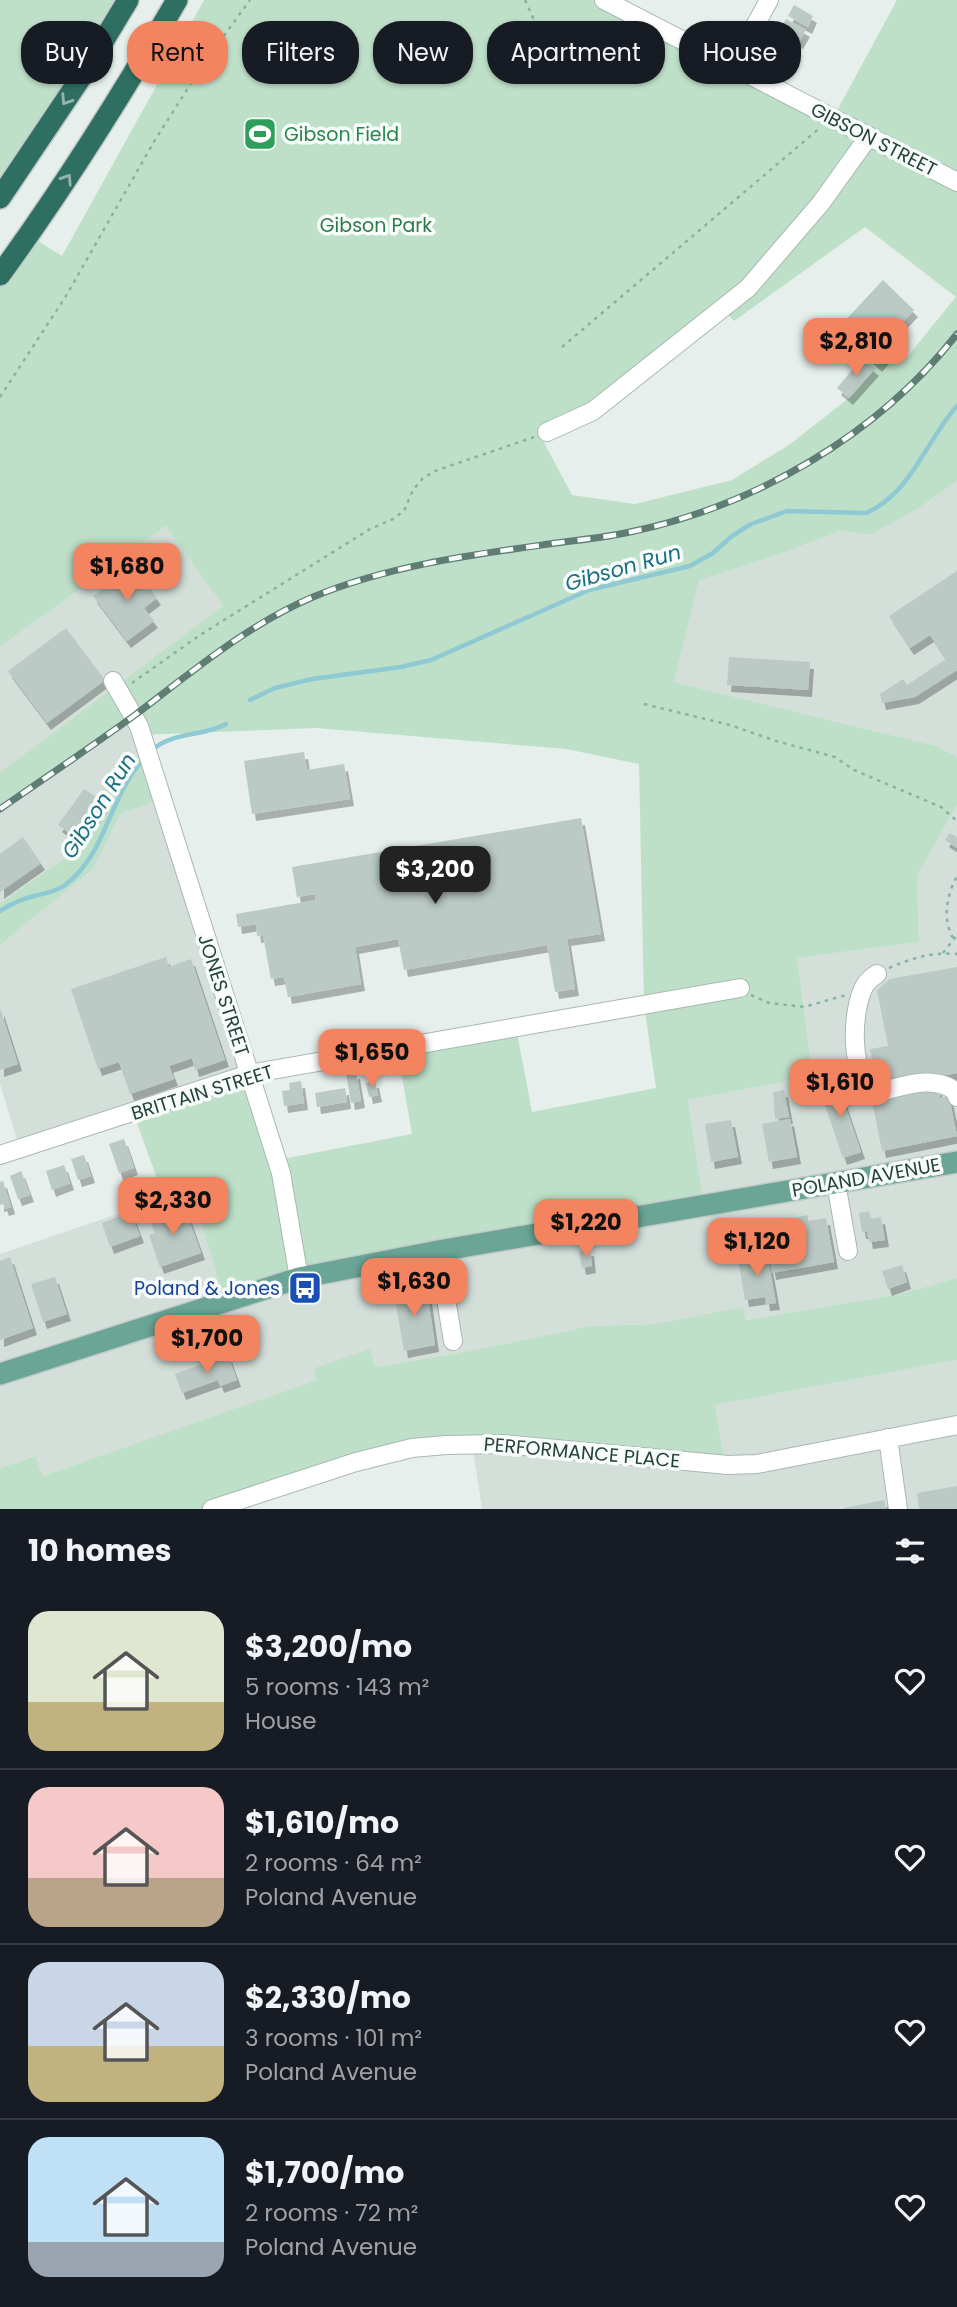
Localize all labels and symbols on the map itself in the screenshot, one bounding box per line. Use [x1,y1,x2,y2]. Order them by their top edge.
one-way arrow [62,92,75,105]
street label: GIBSON STREET [806,96,942,183]
sports icon: Gibson Field [241,115,279,153]
place label: Gibson Field [284,121,399,148]
one-way arrow [59,174,72,187]
park label: Gibson Park [320,212,432,239]
pin: $2,810 [799,318,913,378]
water label: Gibson Run [561,537,684,598]
pin: $1,680 [70,544,184,603]
water label: Gibson Run [55,747,143,864]
pin: $3,200 [378,846,492,906]
street label: JONES STREET [191,931,256,1060]
pin: $1,650 [315,1030,429,1089]
street label: BRITTAIN STREET [128,1058,276,1127]
pin: $1,610 [783,1060,897,1119]
street label: POLAND AVENUE [790,1151,942,1204]
pin: $2,330 [116,1178,230,1237]
pin: $1,220 [529,1200,643,1259]
pin: $1,120 [700,1218,814,1278]
pin: $1,630 [357,1258,471,1318]
bus stop icon: Poland & Jones [286,1269,324,1307]
place label: Poland & Jones [134,1275,280,1302]
pin: $1,700 [150,1316,264,1375]
street label: PERFORMANCE PLACE [483,1430,681,1475]

